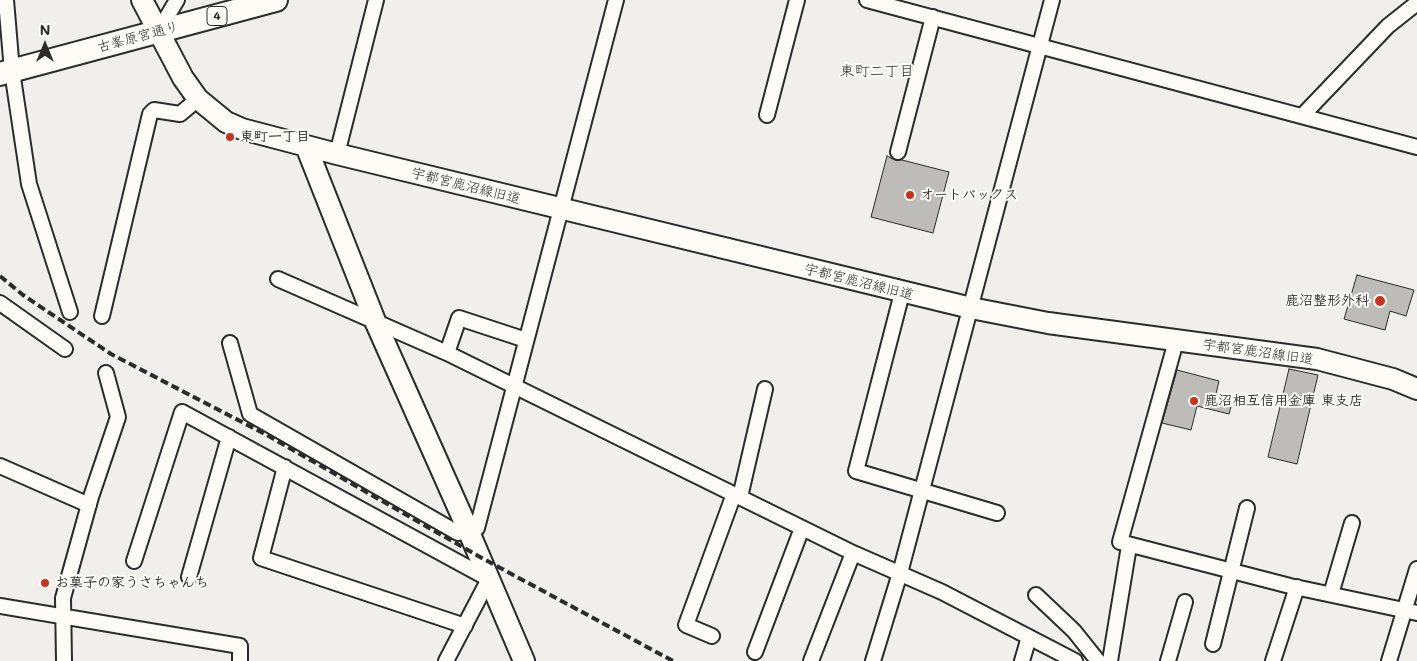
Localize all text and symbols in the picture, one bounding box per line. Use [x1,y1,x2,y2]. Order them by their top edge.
road number: 4 [207,7,227,26]
street label: 古峯原宮通り [95,18,181,56]
north arrow [20,20,70,70]
text: N [40,20,50,39]
district label: 東町二丁目 [840,62,914,80]
place label: 東町一丁目 [240,129,310,145]
marker: 東町一丁目 [224,131,236,143]
street label: 宇都宮鹿沼線旧道 [410,164,522,208]
place label: オートバックス [920,187,1018,203]
marker: オートバックス [904,189,916,201]
street label: 宇都宮鹿沼線旧道 [803,260,915,304]
place label: 鹿沼整形外科 [1285,293,1369,309]
marker: 鹿沼整形外科 [1373,294,1387,308]
street label: 宇都宮鹿沼線旧道 [1201,336,1315,368]
place label: 鹿沼相互信用金庫 東支店 [1204,393,1363,409]
marker: 鹿沼相互信用金庫 東支店 [1188,395,1200,407]
place label: お菓子の家うさちゃんち [55,575,209,591]
marker: お菓子の家うさちゃんち [39,577,51,589]

